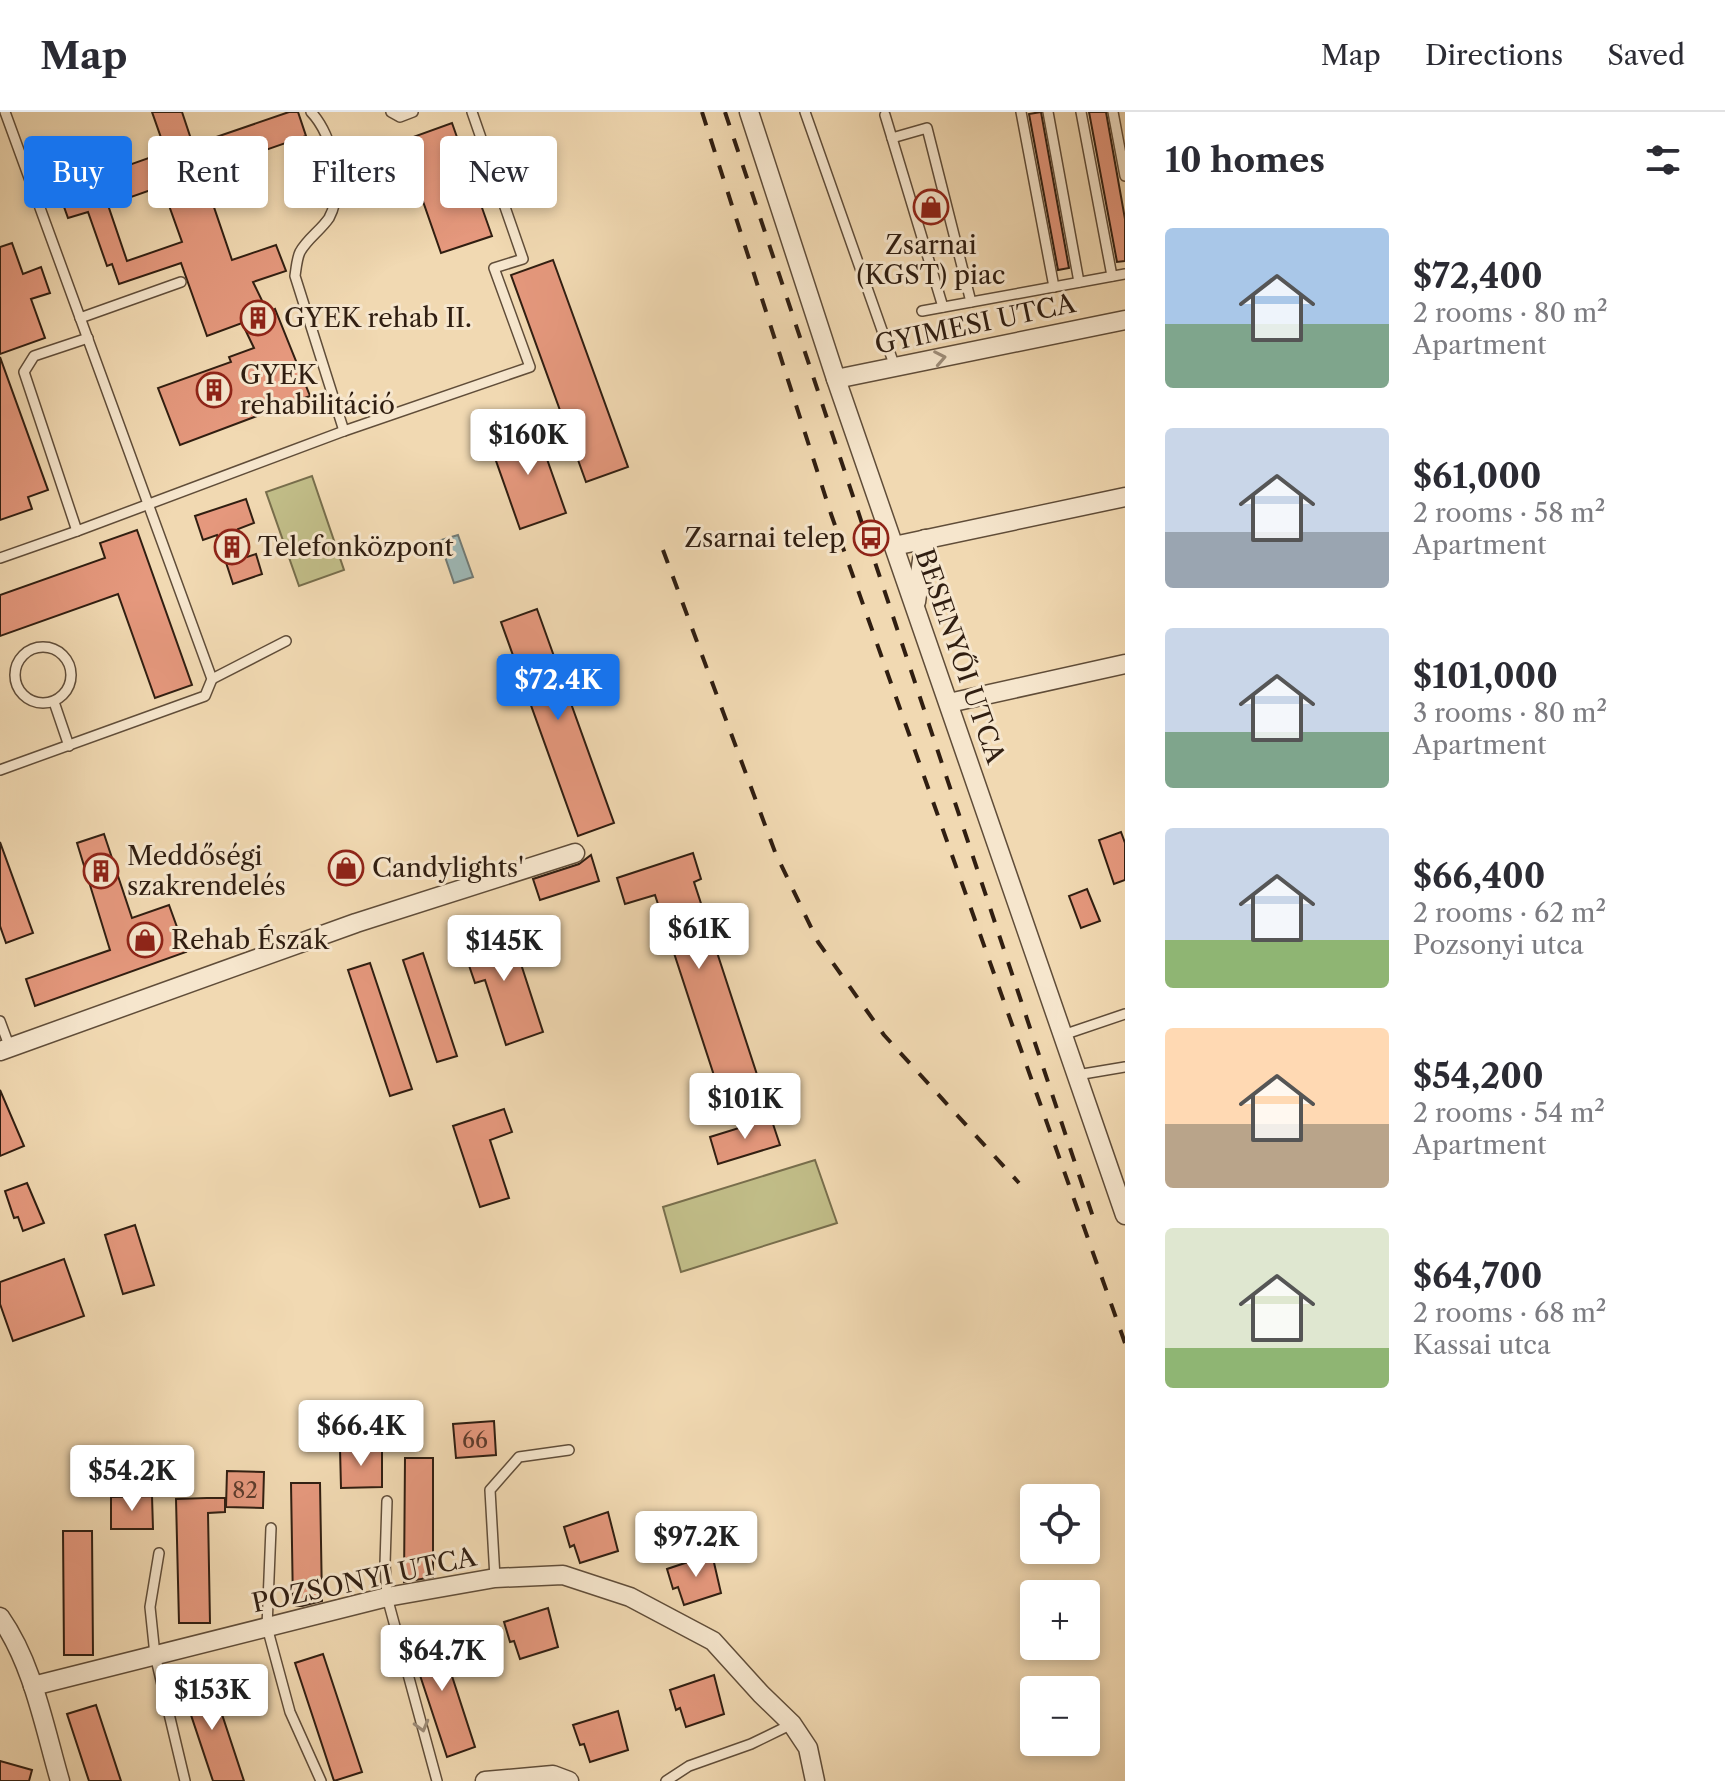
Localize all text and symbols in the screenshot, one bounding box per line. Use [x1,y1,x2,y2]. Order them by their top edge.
text: Map [40,32,128,79]
text: Map [1321,38,1381,72]
text: Directions [1425,38,1563,72]
text: Saved [1607,38,1685,72]
chip: Buy [24,136,132,208]
chip: Rent [148,136,268,208]
chip: Filters [284,136,424,208]
chip: New [440,136,557,208]
icon: filters [1641,138,1685,182]
text: 10 homes [1165,139,1325,181]
shop icon: Zsarnai (KGST) piac [912,188,950,226]
place label: Zsarnai (KGST) piac [857,229,1005,291]
text: $72,400 [1413,255,1543,297]
icon: home [1229,260,1325,356]
street label: GYIMESI UTCA [872,287,1079,361]
text: 2 rooms · 80 m² [1413,297,1608,329]
building icon: GYEK rehab II. [239,299,277,337]
place label: GYEK rehab II. [284,302,472,334]
text: Apartment [1413,329,1546,361]
one-way arrow [933,350,946,367]
place label: GYEK rehabilitáció [240,359,395,421]
building icon: GYEK rehabilitáció [195,371,233,409]
pin: $160K [472,409,584,477]
text: $160K [488,419,568,451]
text: $61,000 [1413,455,1542,497]
icon: home [1229,460,1325,556]
text: 2 rooms · 58 m² [1413,497,1605,529]
bus stop icon: Zsarnai telep [852,519,890,557]
place label: Zsarnai telep [685,522,845,554]
building icon: Telefonközpont [213,528,251,566]
text: Apartment [1413,529,1546,561]
place label: Telefonközpont [258,531,455,563]
street label: BESENYŐI UTCA [908,544,1012,768]
pin: $72.4K [493,654,623,722]
text: $101,000 [1413,655,1558,697]
icon: home [1229,660,1325,756]
text: $72.4K [515,664,601,696]
text: 3 rooms · 80 m² [1413,697,1607,729]
text: Apartment [1413,729,1546,761]
place label: Meddőségi szakrendelés [127,840,286,902]
shop icon: Candylights' [327,849,365,887]
building icon: Meddőségi szakrendelés [82,852,120,890]
place label: Candylights' [372,852,524,884]
text: $66,400 [1413,855,1545,897]
icon: home [1229,860,1325,956]
text: 2 rooms · 62 m² [1413,897,1606,929]
pin: $61K [652,903,746,971]
text: $61K [668,913,730,945]
pin: $145K [448,915,560,983]
shop icon: Rehab Észak [126,921,164,959]
place label: Rehab Észak [171,924,329,956]
text: $145K [466,925,542,957]
text: Pozsonyi utca [1413,929,1584,961]
text: $54,200 [1413,1055,1544,1097]
icon: home [1229,1060,1325,1156]
pin: $101K [689,1073,801,1141]
text: $101K [707,1083,783,1115]
text: 2 rooms · 54 m² [1413,1097,1605,1129]
text: Apartment [1413,1129,1546,1161]
text: $64,700 [1413,1255,1542,1297]
icon: home [1229,1260,1325,1356]
text: 2 rooms · 68 m² [1413,1297,1606,1329]
text: Kassai utca [1413,1329,1551,1361]
pin: $66.4K [296,1400,426,1468]
text: $66.4K [317,1410,405,1442]
house number: 66 [462,1427,488,1454]
pin: $54.2K [67,1445,197,1513]
text: $54.2K [88,1455,176,1487]
house number: 82 [232,1477,258,1504]
map controls [1020,1484,1100,1756]
button: locate [1020,1484,1100,1564]
pin: $97.2K [631,1511,761,1579]
text: $97.2K [653,1521,739,1553]
street label: POZSONYI UTCA [249,1540,480,1619]
button: + [1020,1580,1100,1660]
pin: $64.7K [377,1625,507,1693]
text: $64.7K [399,1635,485,1667]
pin: $153K [156,1664,268,1732]
text: $153K [174,1674,250,1706]
button: − [1020,1676,1100,1756]
one-way arrow [413,1719,429,1733]

